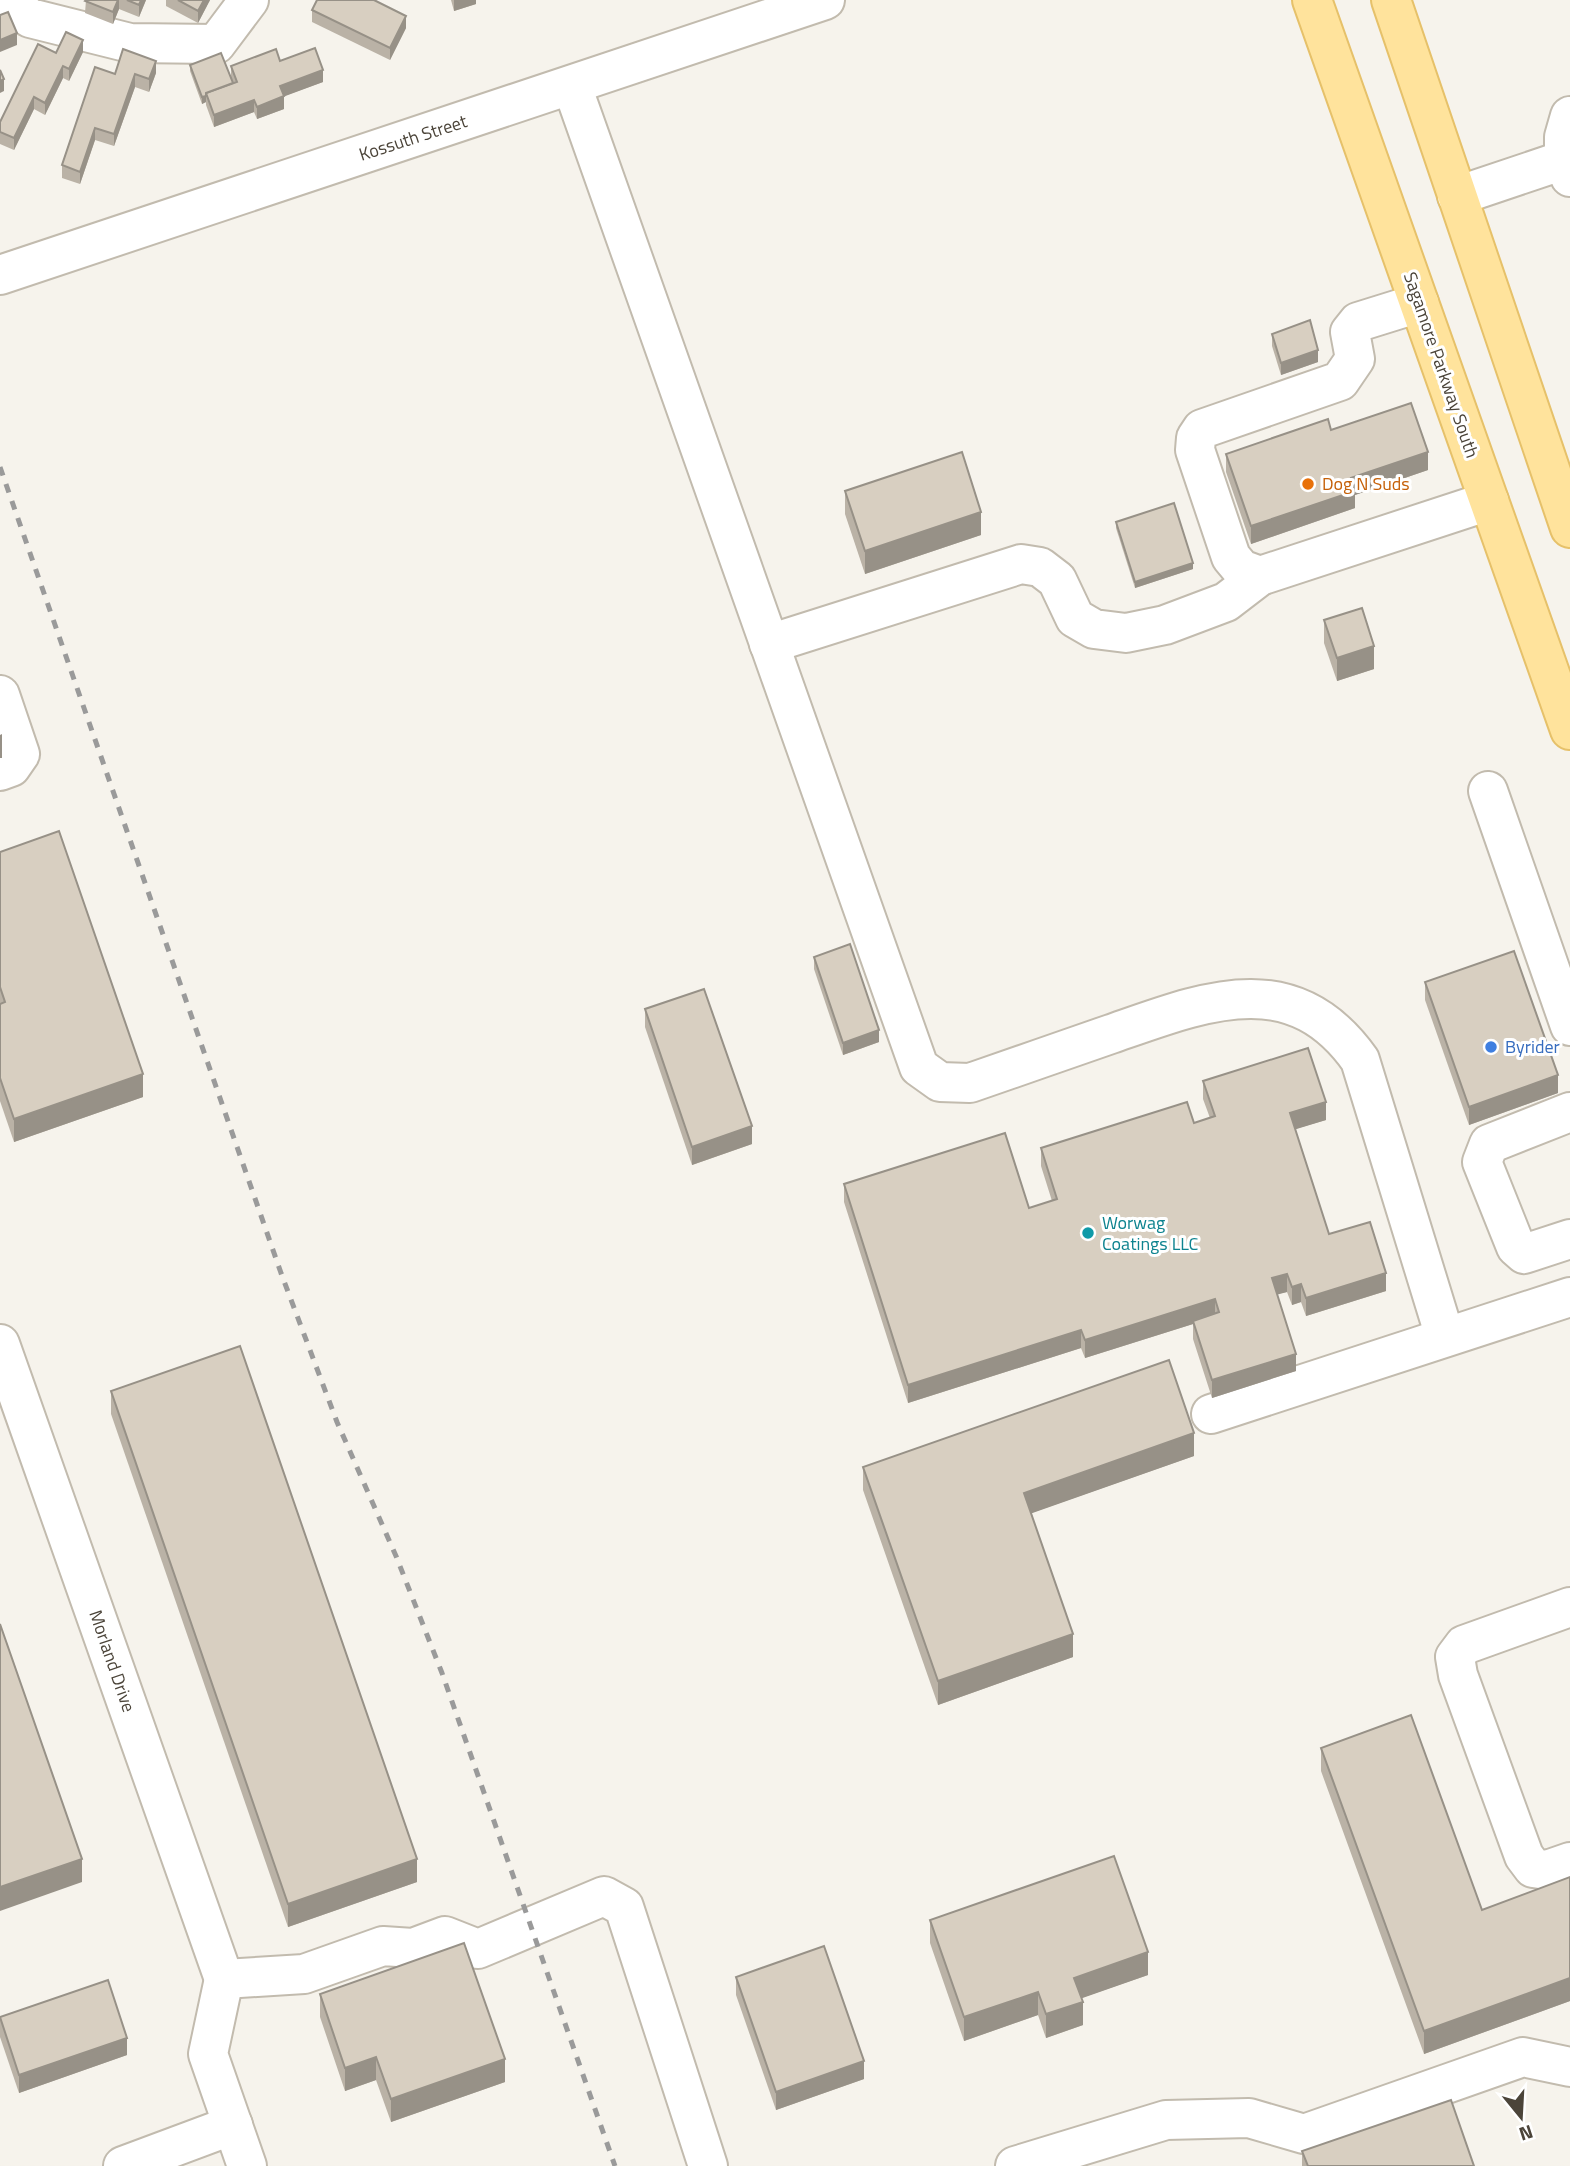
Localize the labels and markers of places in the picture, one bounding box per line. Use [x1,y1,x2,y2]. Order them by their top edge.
place label: Dog N Suds [1322,470,1410,497]
marker: Dog N Suds [1300,476,1316,492]
place label: Byrider [1505,1033,1560,1060]
marker: Byrider [1483,1039,1499,1055]
place label: Worwag Coatings LLC [1102,1209,1199,1257]
marker: Worwag Coatings LLC [1080,1225,1096,1241]

